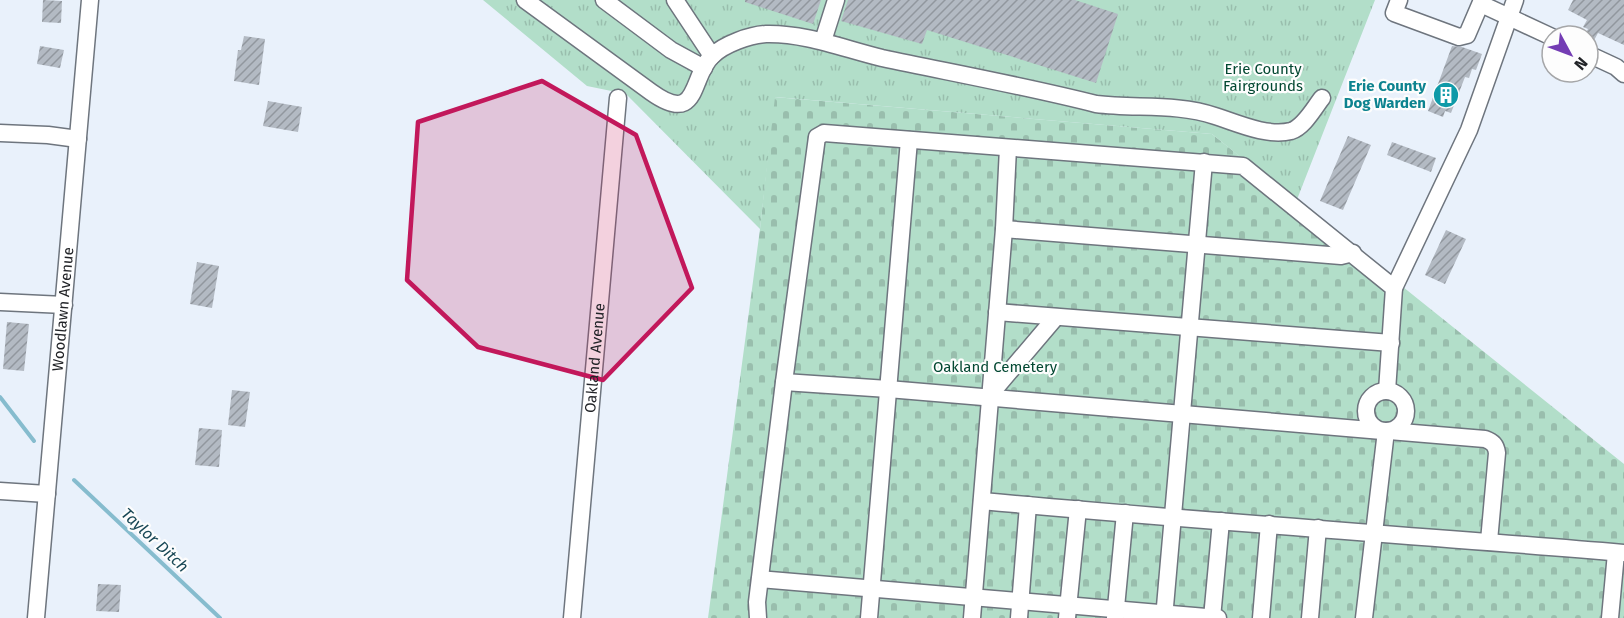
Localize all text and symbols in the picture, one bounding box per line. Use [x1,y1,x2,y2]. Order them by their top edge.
north arrow [1540,24,1600,84]
text: N [1570,53,1592,74]
park label: Erie County Fairgrounds [1223,60,1303,95]
place label: Erie County Dog Warden [1344,77,1426,112]
building icon: Erie County Dog Warden [1431,80,1461,110]
street label: Woodlawn Avenue [49,246,77,372]
street label: Oakland Avenue [581,302,609,414]
park label: Oakland Cemetery [933,358,1058,376]
water label: Taylor Ditch [117,504,193,576]

